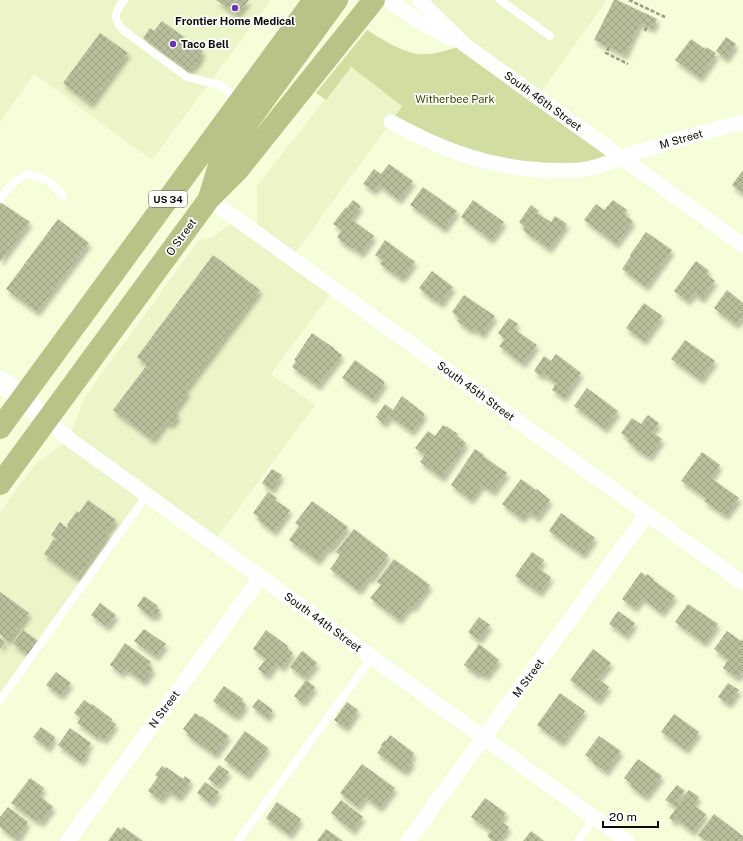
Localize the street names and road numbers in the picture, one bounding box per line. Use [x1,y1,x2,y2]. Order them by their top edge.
street label: South 46th Street [502,69,584,133]
street label: M Street [658,127,704,151]
road number: US 34 [149,191,187,207]
street label: O Street [164,216,198,258]
street label: South 45th Street [435,359,517,423]
street label: South 44th Street [282,590,364,654]
street label: M Street [510,656,546,700]
street label: N Street [146,688,182,730]

